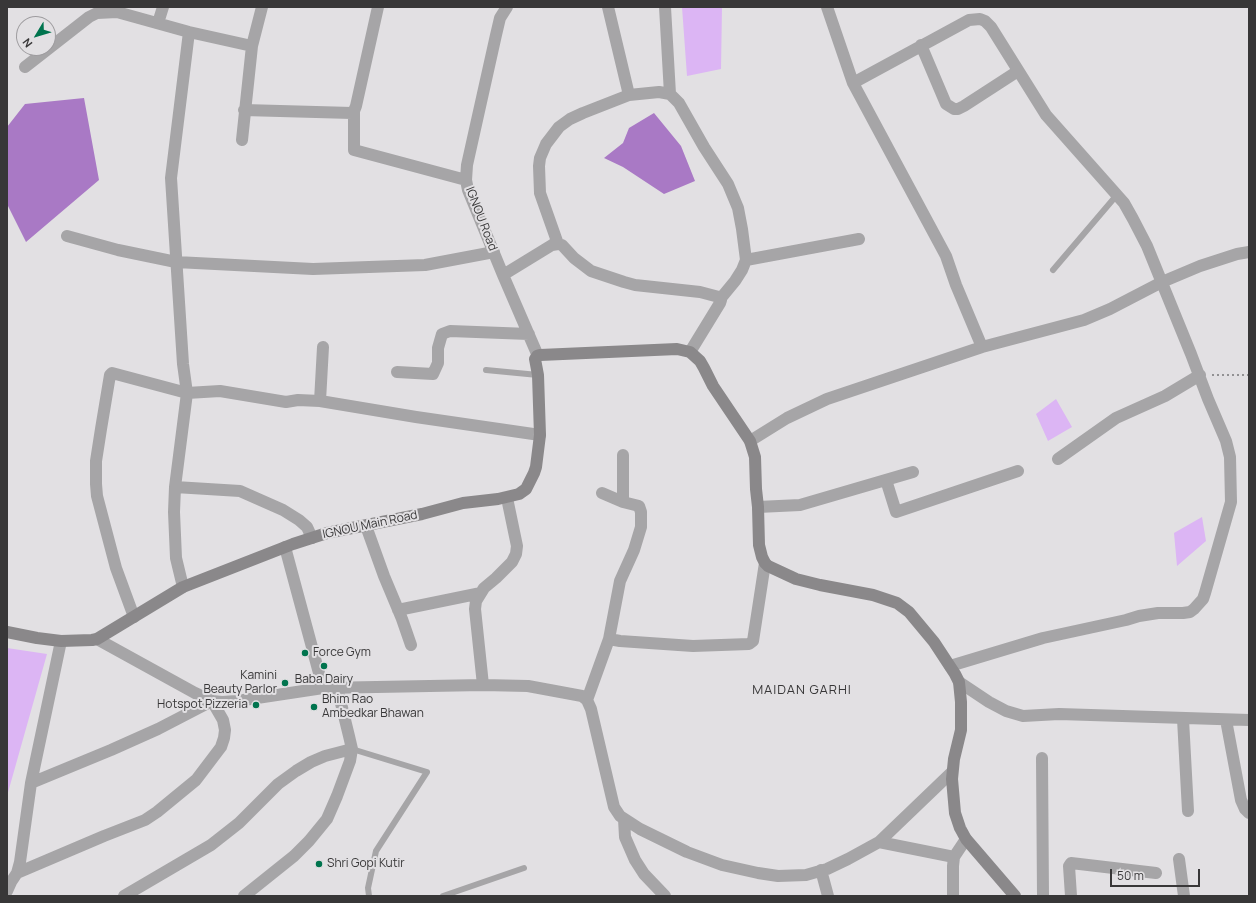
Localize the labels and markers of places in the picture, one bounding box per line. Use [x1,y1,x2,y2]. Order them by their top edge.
place label: Force Gym [313,646,371,660]
marker: Force Gym [300,648,310,658]
marker: Baba Dairy [319,661,329,671]
place label: Kamini Beauty Parlor [203,669,277,697]
place label: Baba Dairy [295,673,353,687]
marker: Kamini Beauty Parlor [280,678,290,688]
place label: Bhim Rao Ambedkar Bhawan [322,693,424,721]
place label: Hotspot Pizzeria [157,698,248,712]
marker: Hotspot Pizzeria [251,700,261,710]
marker: Bhim Rao Ambedkar Bhawan [309,702,319,712]
place label: Shri Gopi Kutir [327,857,405,871]
marker: Shri Gopi Kutir [314,859,324,869]

